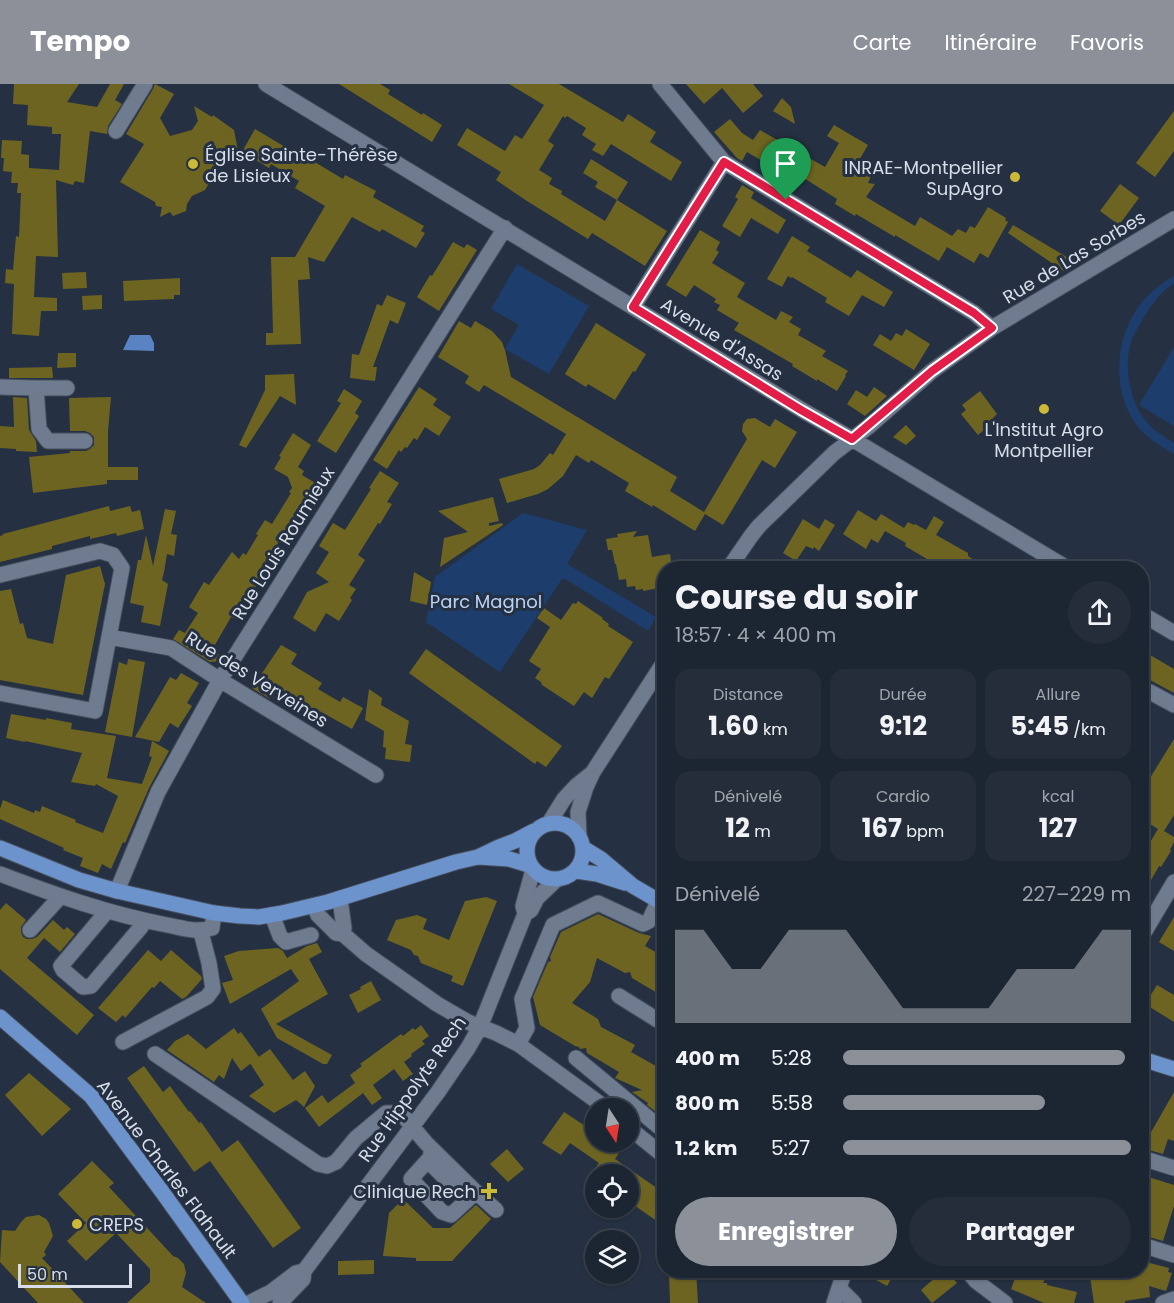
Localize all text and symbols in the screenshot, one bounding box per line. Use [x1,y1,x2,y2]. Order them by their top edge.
text: Tempo [30,22,130,61]
text: Carte [853,28,912,57]
text: Itinéraire [945,28,1037,57]
text: Favoris [1070,28,1144,57]
pin [760,138,811,200]
place label: Église Sainte-Thérèse de Lisieux [205,142,398,188]
icon: arrive [769,147,802,180]
place label: INRAE-Montpellier SupAgro [844,155,1003,201]
marker: Église Sainte-Thérèse de Lisieux [186,157,200,171]
marker: INRAE-Montpellier SupAgro [1008,170,1022,184]
street label: Rue de Las Sorbes [998,205,1150,309]
street label: Avenue d'Assas [656,291,788,387]
marker: L'Institut Agro Montpellier [1037,402,1051,416]
place label: L'Institut Agro Montpellier [985,417,1103,463]
street label: Rue Louis Roumieux [226,461,340,624]
text: Course du soir [675,574,918,621]
button: share [1068,581,1131,644]
park label: Parc Magnol [430,589,542,614]
text: 18:57 · 4 × 400 m [675,621,836,649]
street label: Rue des Verveines [181,625,333,733]
text: Distance [713,683,783,706]
text: Durée [879,683,927,706]
text: Allure [1036,683,1080,706]
text: 1.60 [708,708,759,744]
text: 9:12 [879,708,927,744]
text: 5:45 [1010,708,1069,744]
text: km [759,718,788,741]
text: /km [1069,718,1106,741]
text: Dénivelé [714,785,782,808]
text: Cardio [876,785,930,808]
text: kcal [1042,785,1074,808]
text: 12 [725,810,750,846]
text: 167 [862,810,902,846]
text: 127 [1039,810,1077,846]
text: m [750,820,771,843]
text: bpm [902,820,944,843]
text: Dénivelé [675,880,760,908]
text: 227–229 m [1022,880,1131,908]
street label: Rue Hippolyte Rech [352,1011,472,1167]
text: 400 m [675,1044,740,1072]
text: 5:28 [771,1044,812,1072]
street label: Avenue Charles Flahault [91,1074,243,1264]
text: 800 m [675,1089,739,1117]
text: 5:58 [771,1089,813,1117]
north arrow [585,1098,639,1152]
map controls [585,1098,639,1284]
text: 1.2 km [675,1134,737,1162]
text: 5:27 [771,1134,810,1162]
button: locate [585,1164,639,1218]
place label: Clinique Rech [353,1179,476,1204]
marker: Clinique Rech [480,1182,498,1200]
button: Enregistrer [675,1197,897,1266]
button: Partager [909,1197,1131,1266]
place label: CREPS [89,1212,144,1237]
marker: CREPS [70,1217,84,1231]
button: layers [585,1230,639,1284]
scale bar [18,1261,132,1288]
text: 50 m [27,1263,68,1286]

